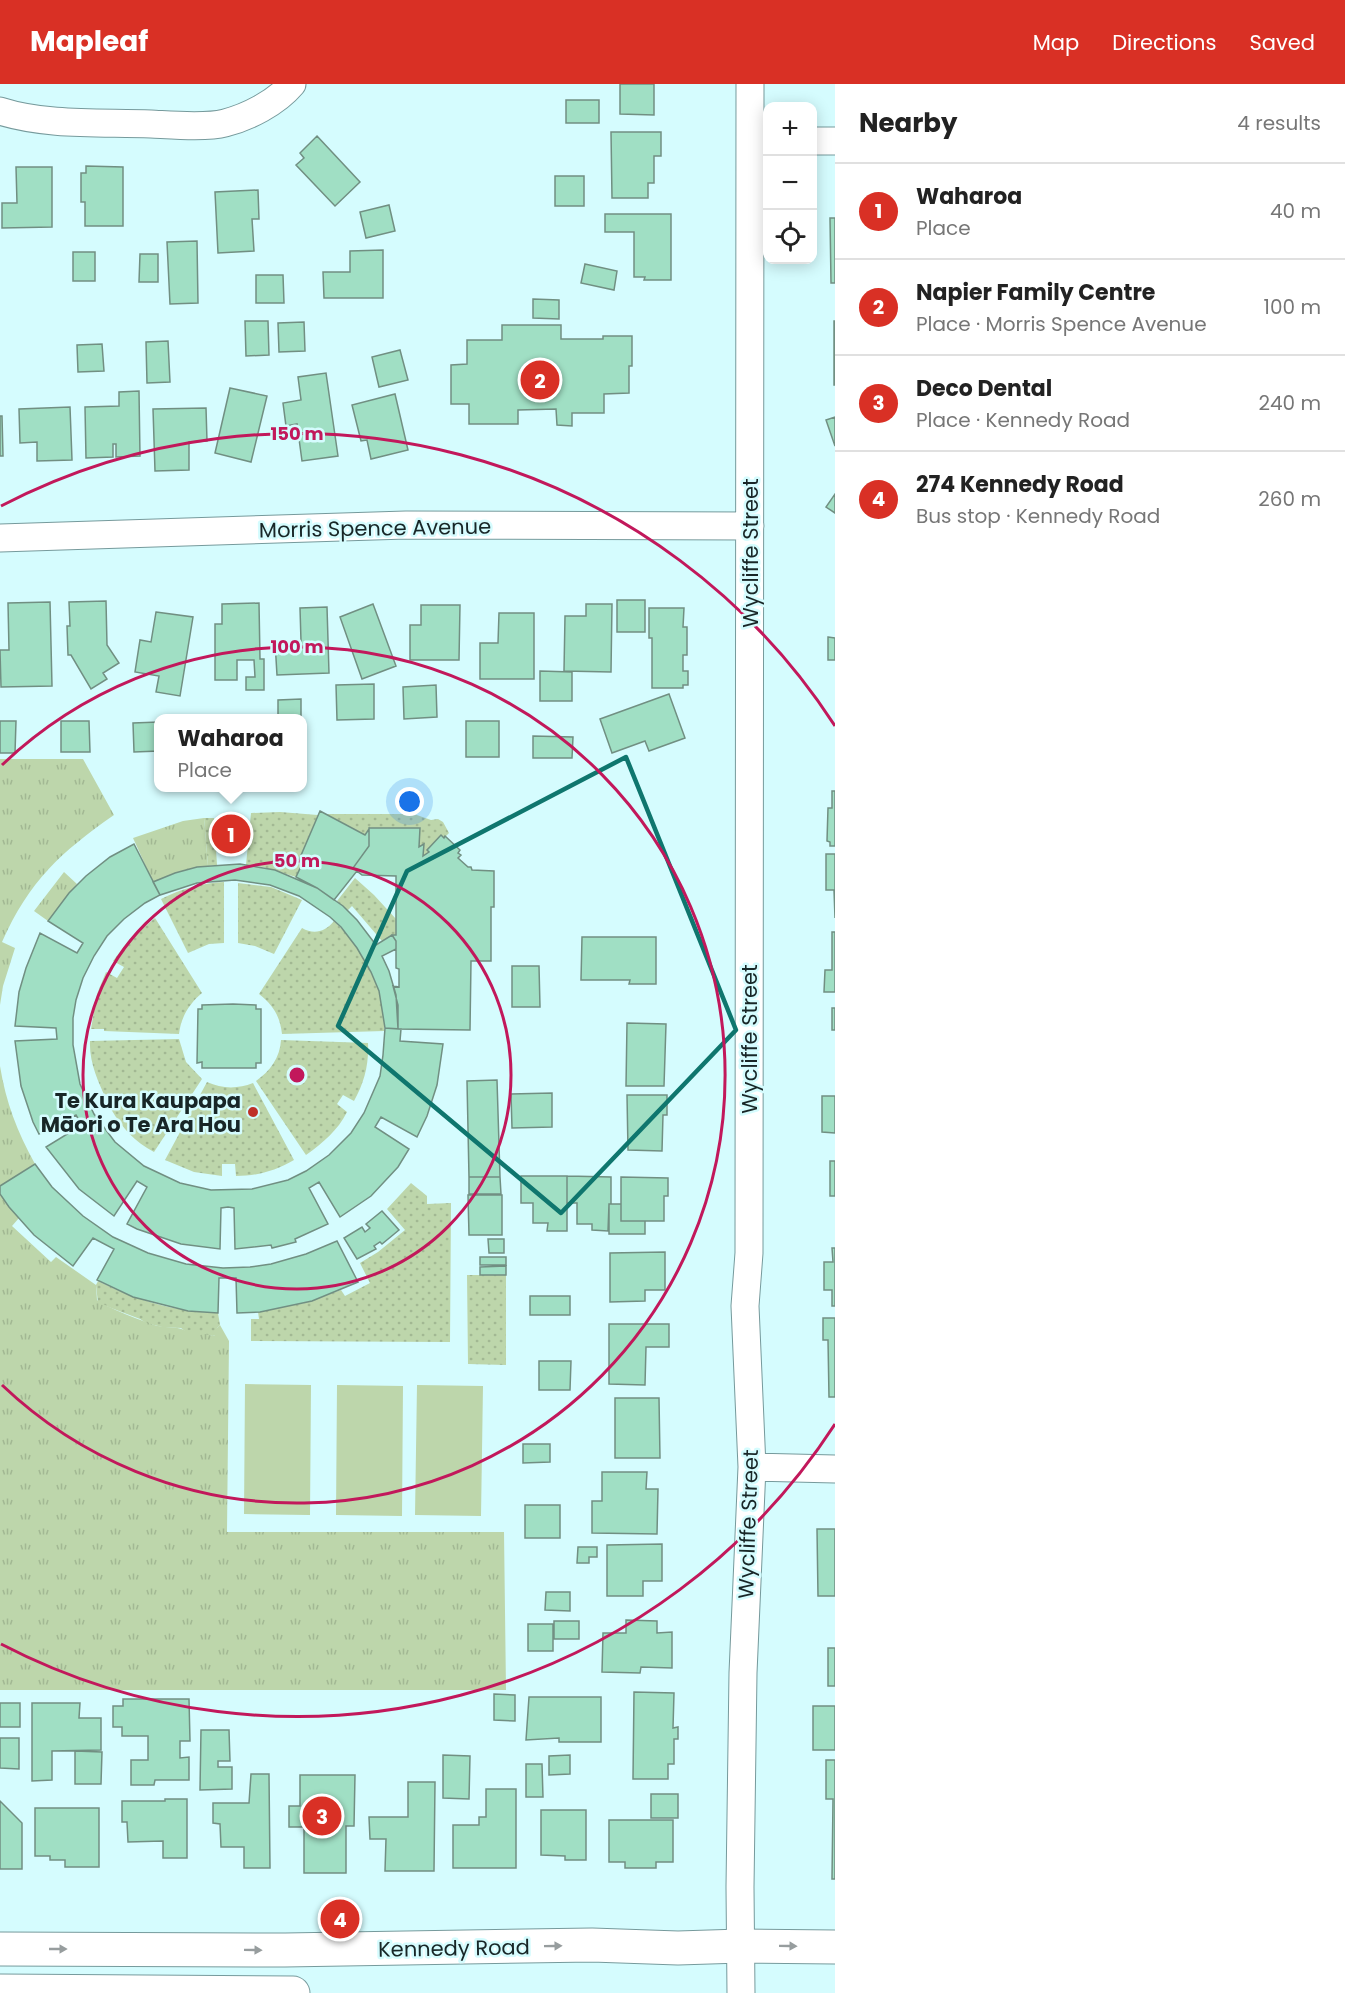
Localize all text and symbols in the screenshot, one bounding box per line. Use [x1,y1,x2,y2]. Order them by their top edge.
text: Mapleaf [30,22,148,61]
text: Map [1033,28,1079,57]
text: Directions [1112,28,1216,57]
text: Saved [1249,28,1315,57]
map controls [763,102,817,264]
button: + [763,102,817,156]
text: Nearby [859,105,957,141]
text: 4 results [1237,109,1321,137]
button: − [763,156,817,210]
text: Waharoa [916,181,1022,212]
text: 1 [875,197,882,225]
text: 40 m [1270,197,1321,225]
button: locate [763,210,817,264]
text: Place [916,214,971,242]
text: Napier Family Centre [916,277,1155,308]
text: 2 [873,293,884,321]
text: 100 m [1264,293,1321,321]
text: Place · Morris Spence Avenue [916,310,1207,338]
pin: 2 [520,358,560,402]
text: Deco Dental [916,373,1052,404]
text: 3 [872,389,885,417]
text: 240 m [1258,389,1321,417]
text: Place · Kennedy Road [916,406,1130,434]
text: 150 m [270,421,324,446]
text: 274 Kennedy Road [916,469,1124,500]
street label: Wycliffe Street [736,478,765,628]
text: 4 [872,485,885,513]
text: 260 m [1258,485,1321,513]
text: Bus stop · Kennedy Road [916,502,1160,530]
street label: Morris Spence Avenue [259,511,491,545]
text: 100 m [270,634,324,659]
popup [154,714,307,792]
text: Waharoa [177,723,284,754]
text: Place [177,756,232,784]
your location [395,787,424,816]
pin: 1 [212,812,250,856]
text: 50 m [274,848,320,873]
street label: Wycliffe Street [735,964,764,1114]
centre of rings [287,1065,307,1085]
place label: Te Kura Kaupapa Māori o Te Ara Hou [41,1086,241,1139]
marker: Te Kura Kaupapa Māori o Te Ara Hou [246,1105,260,1119]
street label: Wycliffe Street [731,1449,765,1599]
pin: 3 [302,1794,342,1838]
pin: 4 [320,1896,360,1942]
street label: Kennedy Road [378,1932,530,1964]
one-way arrow [544,1941,563,1951]
one-way arrow [778,1941,797,1951]
one-way arrow [49,1944,68,1954]
one-way arrow [244,1945,263,1955]

